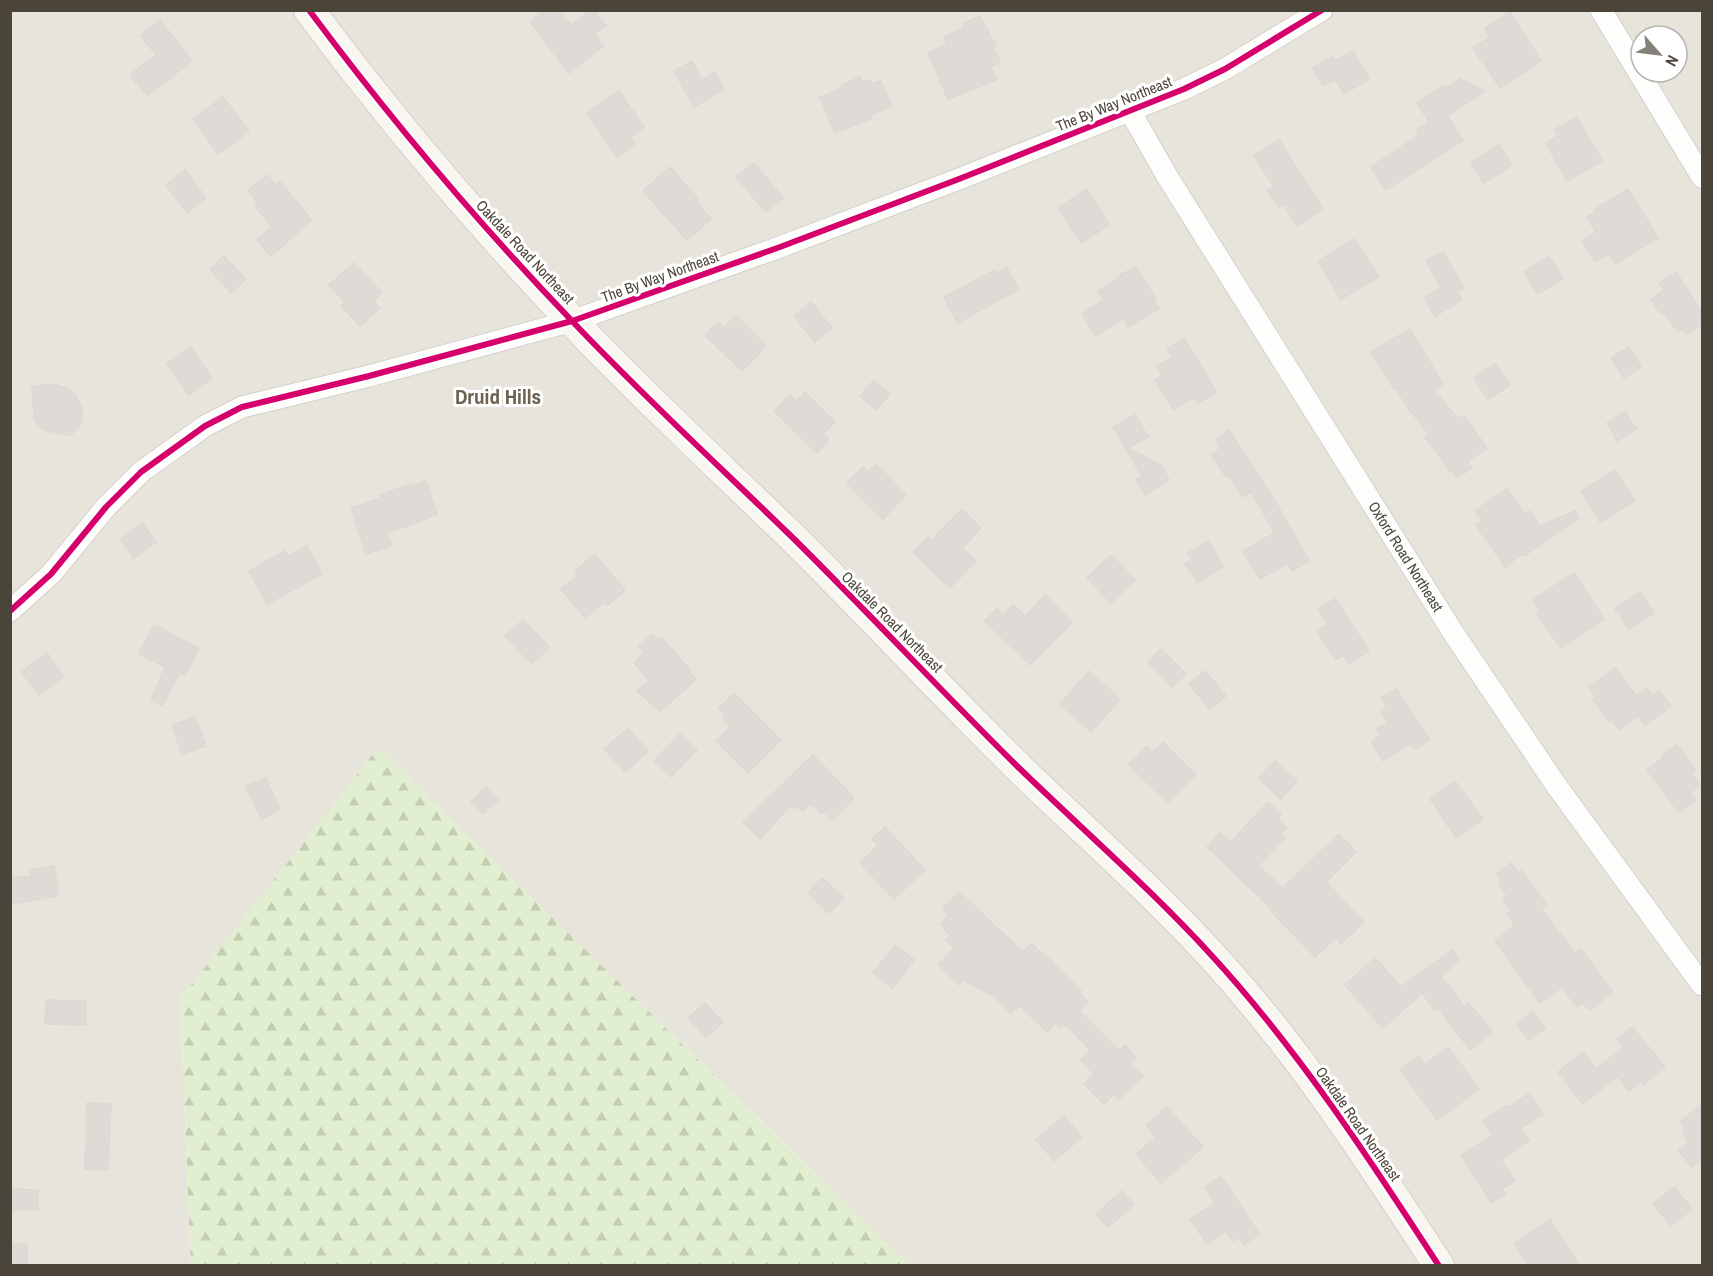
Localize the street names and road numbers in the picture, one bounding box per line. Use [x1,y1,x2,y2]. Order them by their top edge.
street label: The By Way Northeast [1053,70,1175,136]
street label: Oakdale Road Northeast [472,195,580,309]
street label: The By Way Northeast [598,245,722,307]
street label: Oxford Road Northeast [1363,497,1449,616]
street label: Oakdale Road Northeast [837,566,948,677]
street label: Oakdale Road Northeast [1311,1062,1406,1186]

